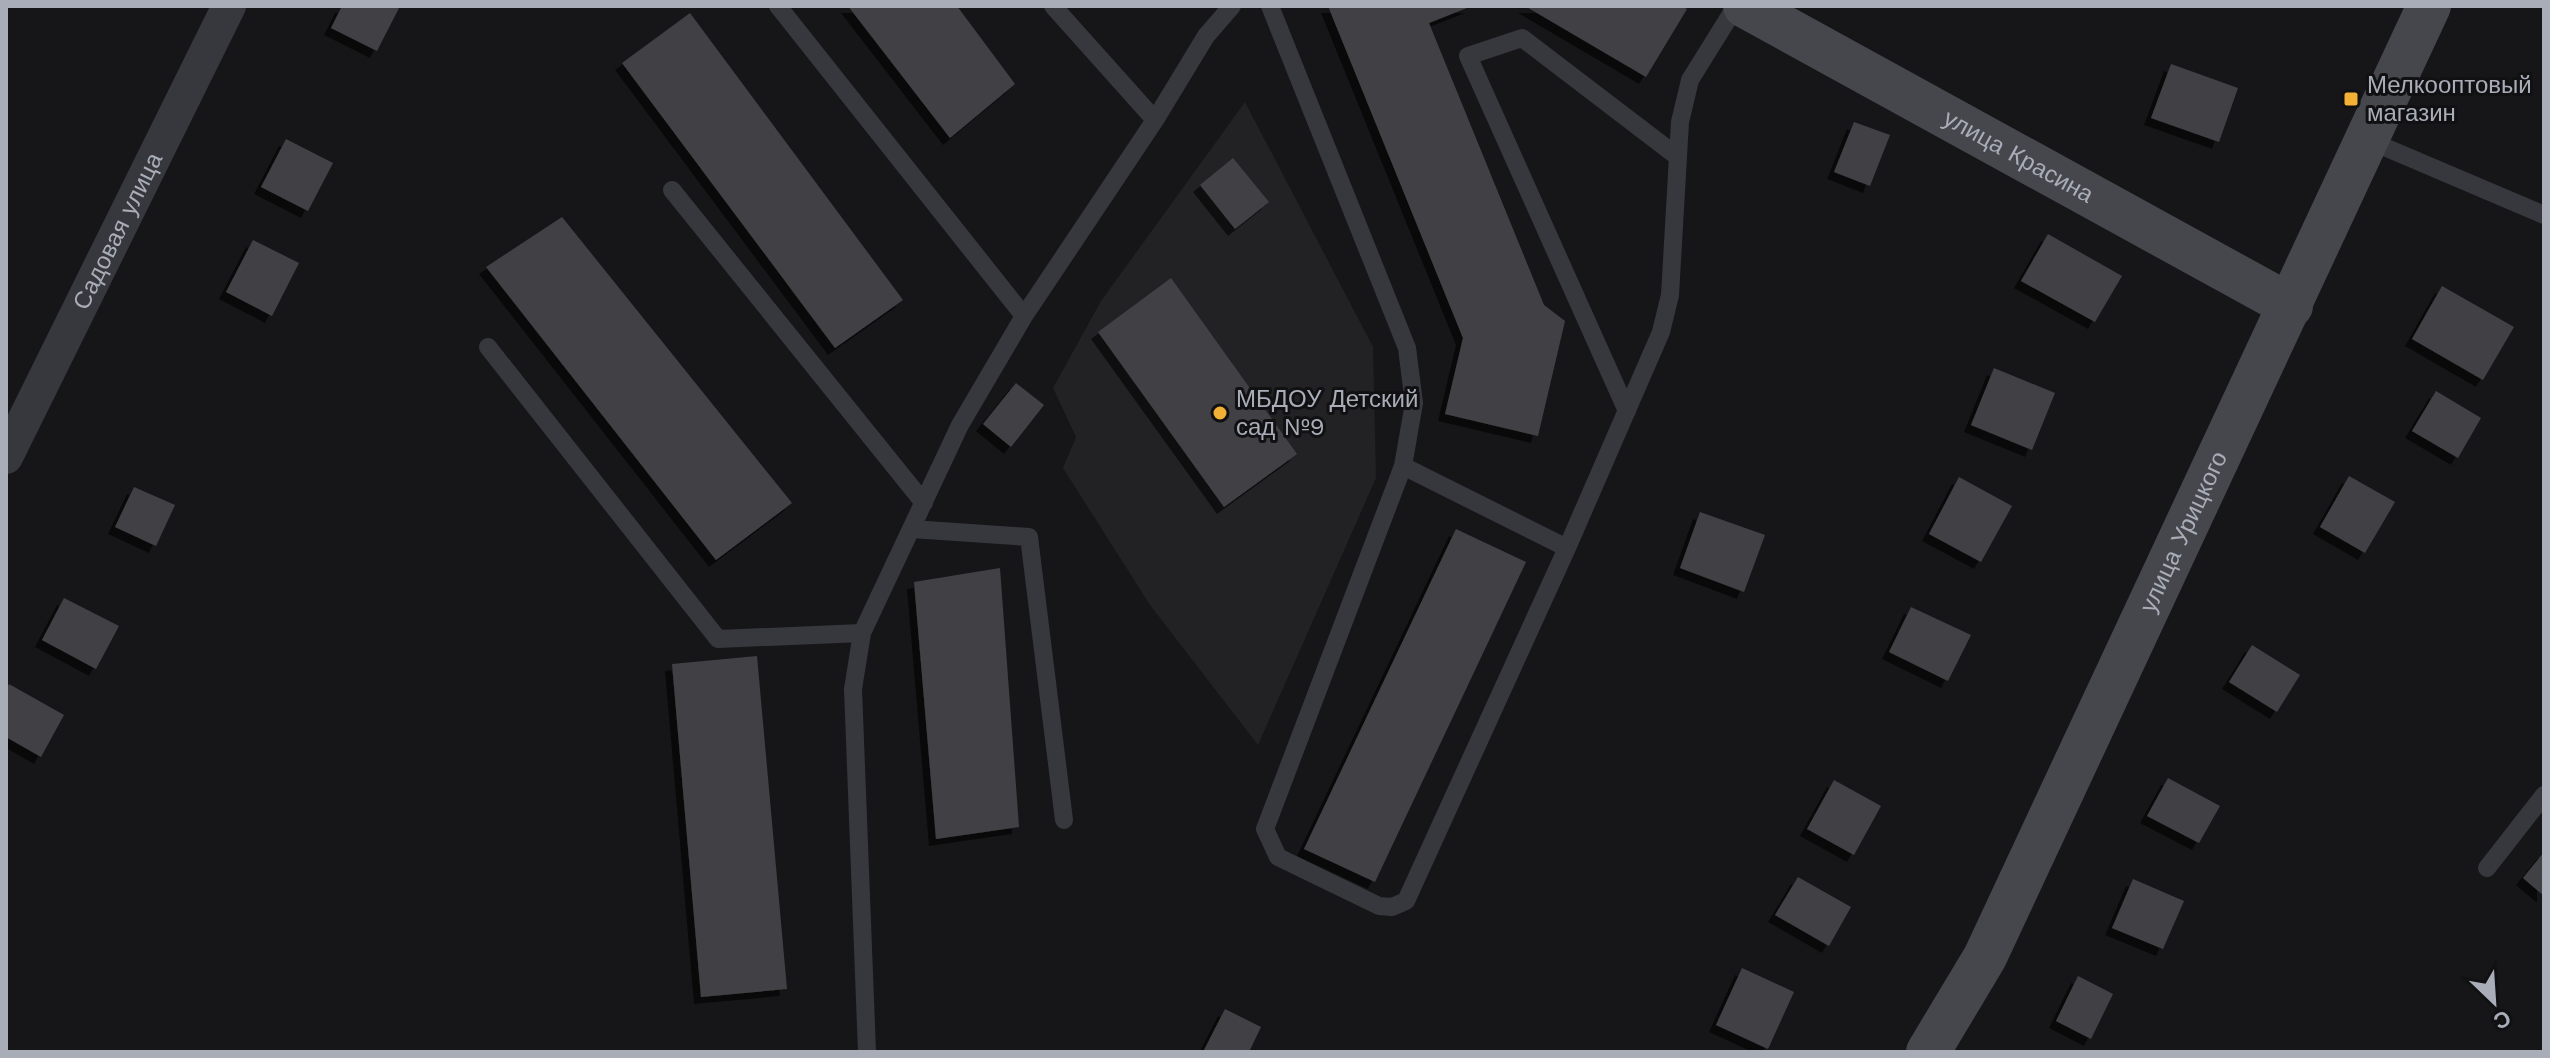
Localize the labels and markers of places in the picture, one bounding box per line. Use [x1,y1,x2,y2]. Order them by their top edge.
place label: Мелкооптовый магазин [2367,71,2532,127]
marker: Мелкооптовый магазин [2342,90,2360,108]
place label: МБДОУ Детский сад №9 [1236,385,1418,441]
marker: МБДОУ Детский сад №9 [1211,404,1229,422]

